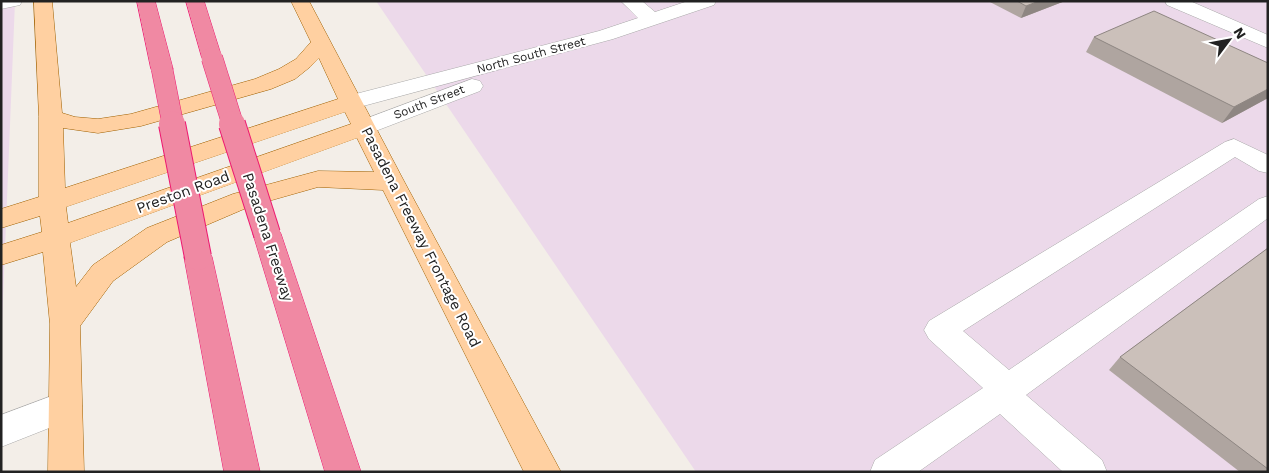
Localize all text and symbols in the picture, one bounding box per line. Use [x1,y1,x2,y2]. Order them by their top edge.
north arrow [1204,15,1254,65]
text: N [1230,24,1250,42]
street label: North South Street [475,34,587,76]
street label: South Street [391,82,467,122]
street label: Pasadena Freeway Frontage Road [357,124,485,350]
street label: Preston Road [134,167,232,217]
street label: Pasadena Freeway [239,170,297,304]

